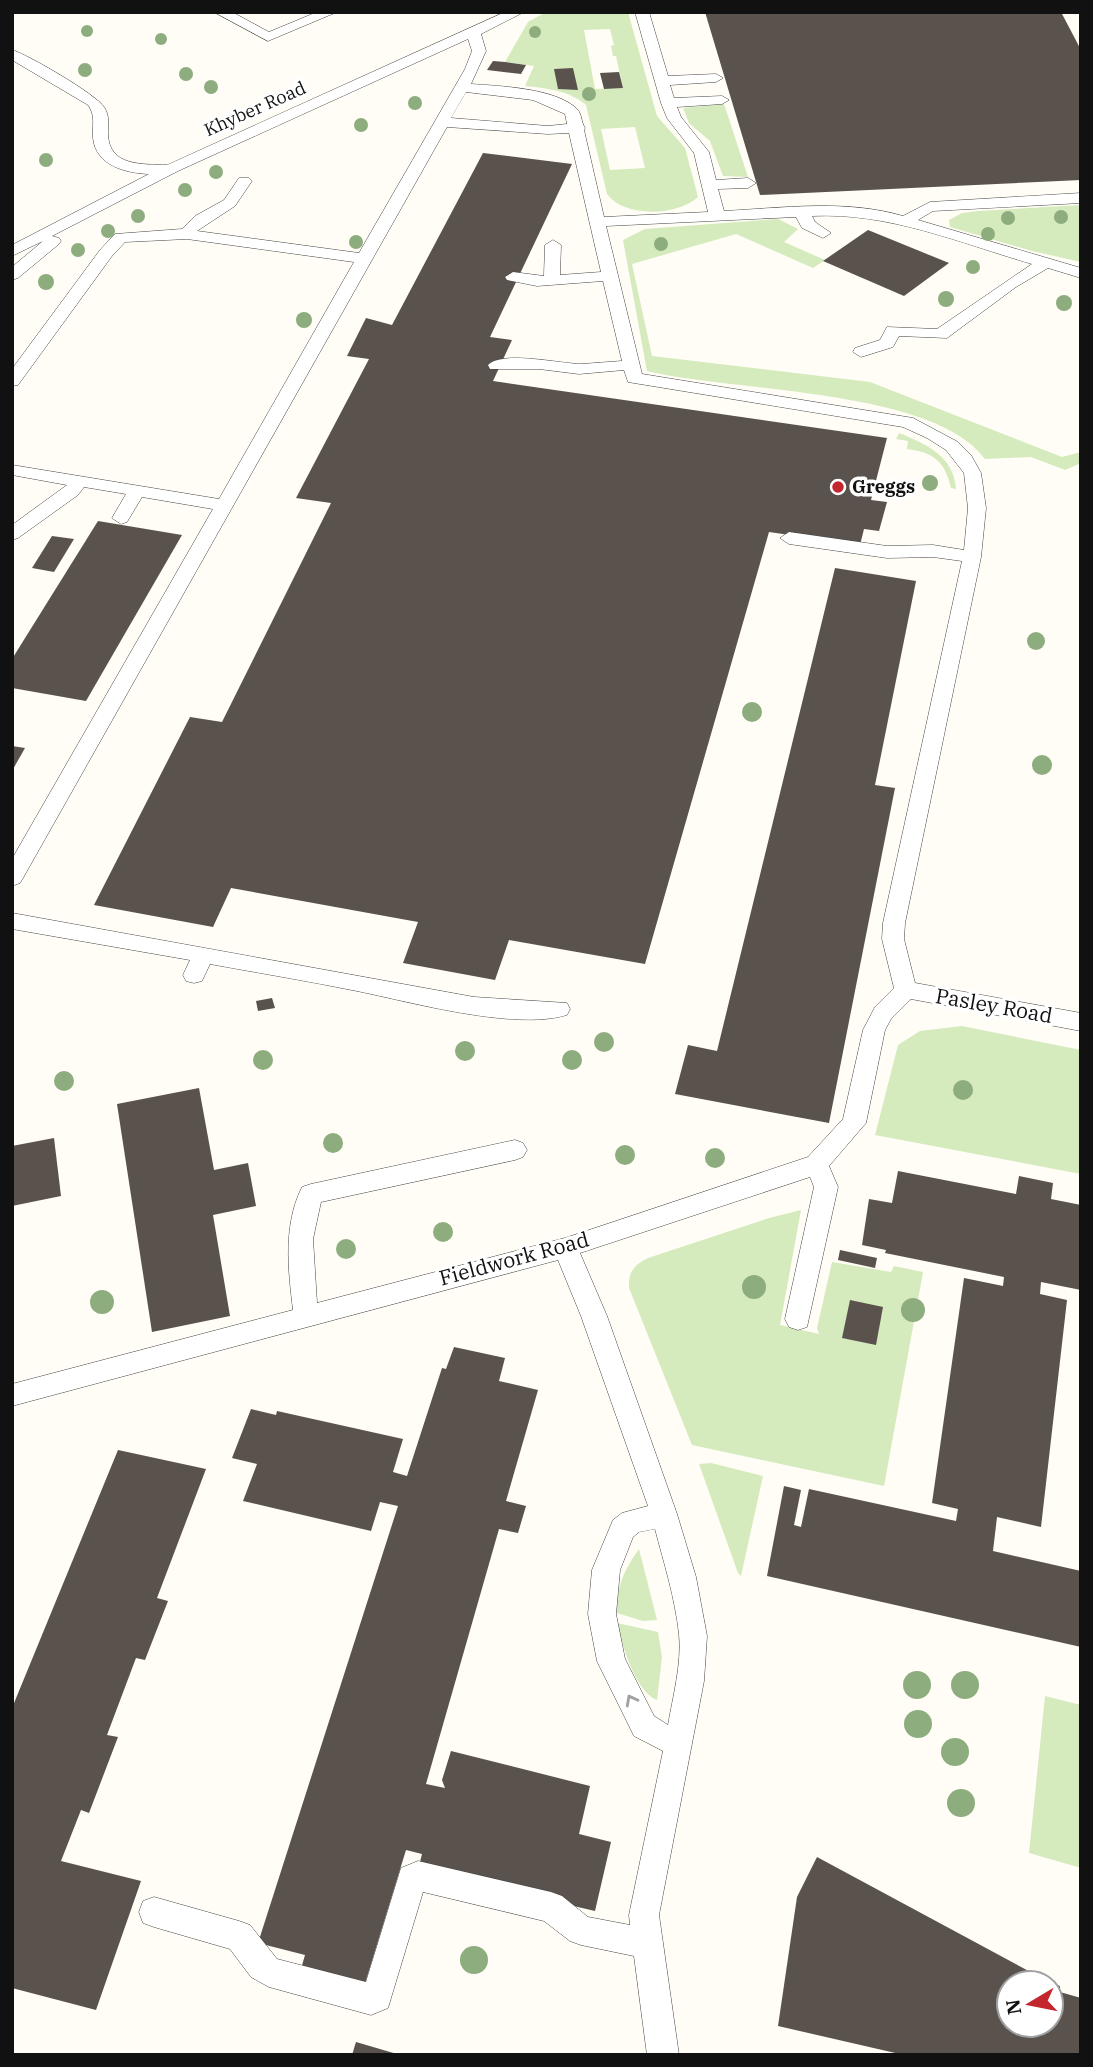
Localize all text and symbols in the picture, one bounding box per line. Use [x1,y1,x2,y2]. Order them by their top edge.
street label: Khyber Road [200,76,309,141]
place label: Greggs [852,475,915,498]
marker: Greggs [830,479,846,495]
street label: Pasley Road [934,981,1055,1029]
street label: Fieldwork Road [436,1225,592,1292]
one-way arrow [625,1695,639,1707]
north arrow [995,1969,1065,2039]
text: N [1000,1997,1026,2016]

